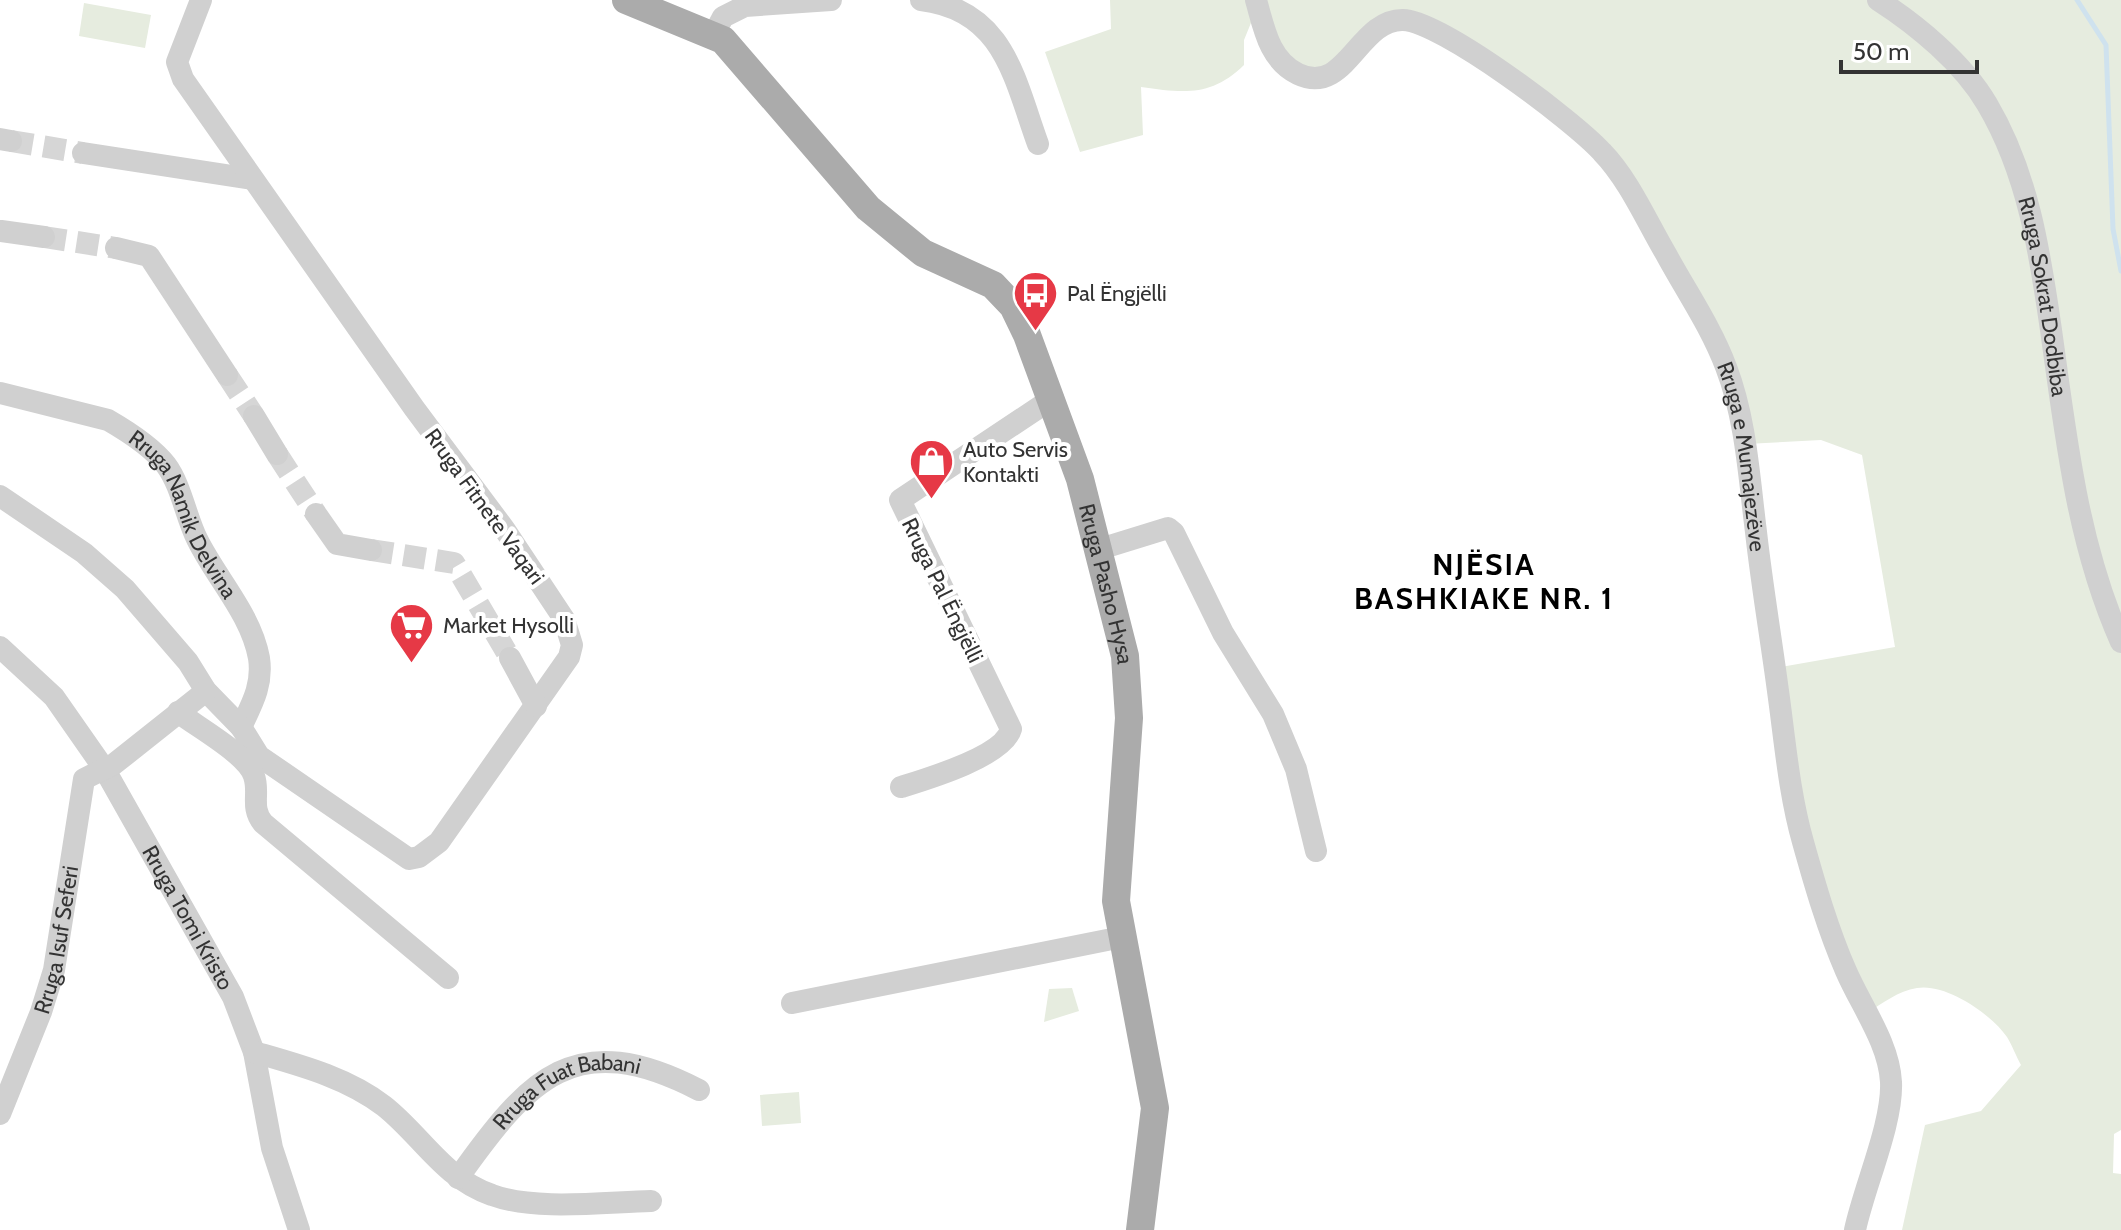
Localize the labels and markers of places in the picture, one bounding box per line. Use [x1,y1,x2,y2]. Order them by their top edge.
bus stop icon: Pal Ëngjëlli [1012,269,1060,332]
place label: Pal Ëngjëlli [1067,280,1167,307]
place label: Auto Servis Kontakti [963,436,1068,488]
shop icon: Auto Servis Kontakti [908,438,956,501]
supermarket icon: Market Hysolli [388,601,436,664]
place label: Market Hysolli [443,612,574,639]

